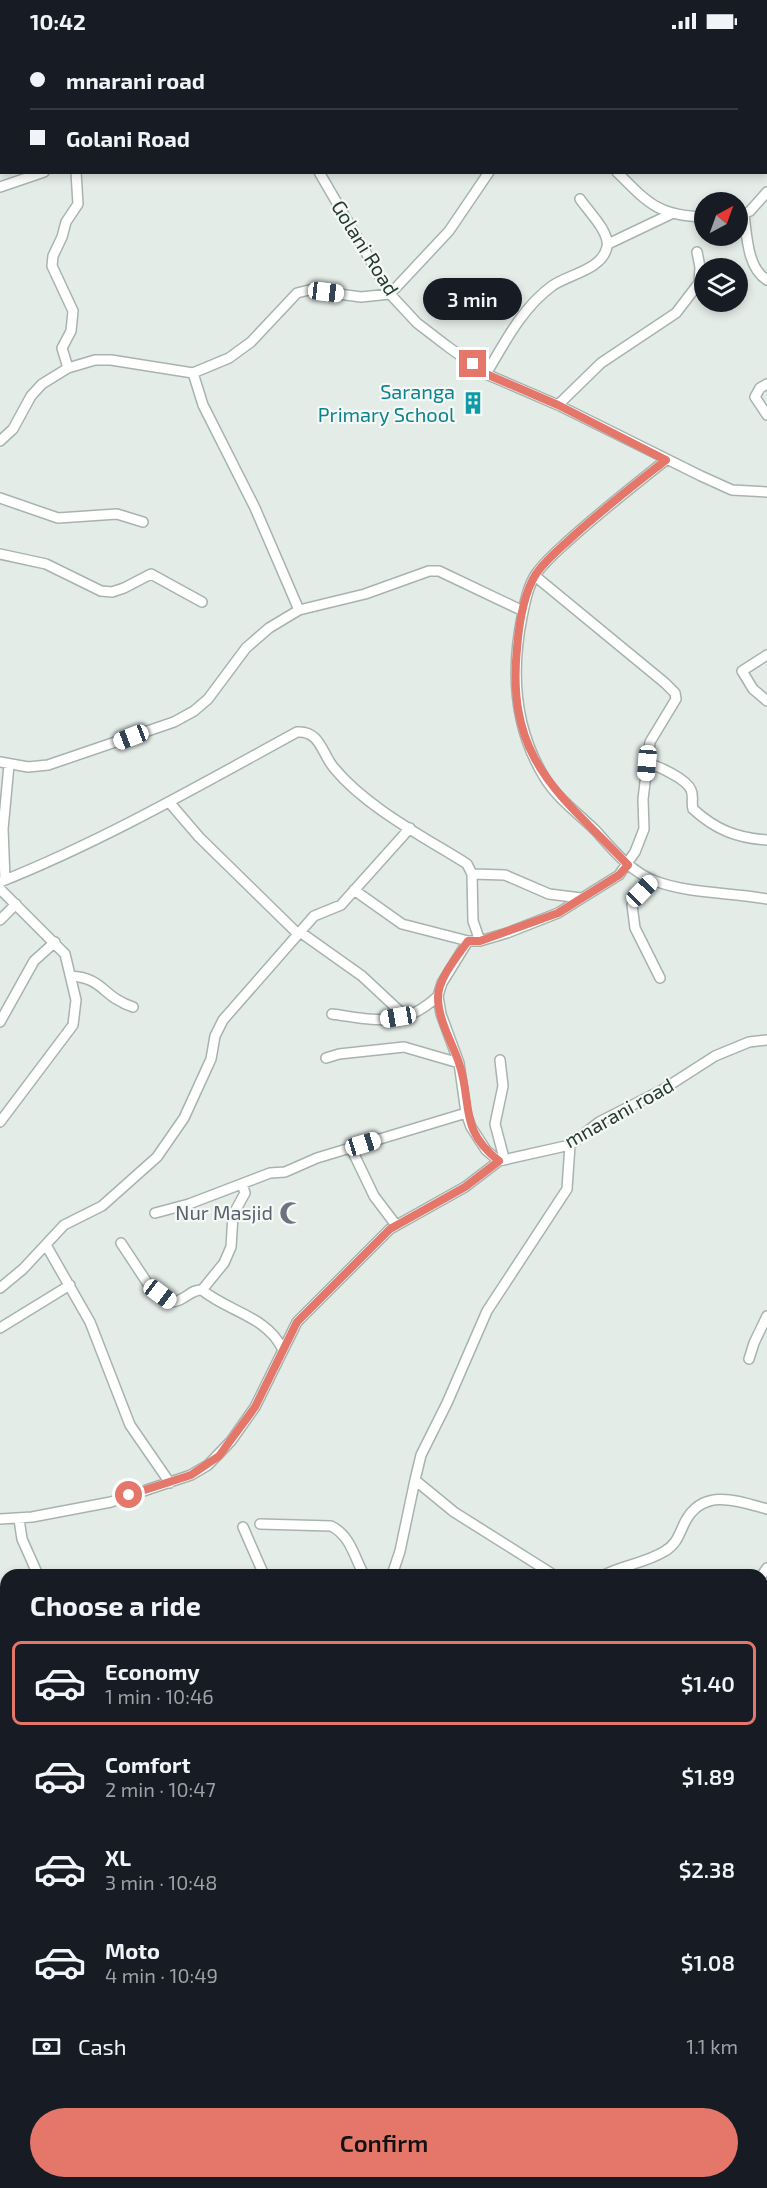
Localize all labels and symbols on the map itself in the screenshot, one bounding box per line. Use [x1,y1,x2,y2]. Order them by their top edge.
north arrow [694,192,748,246]
street label: Golani Road [327,195,405,300]
callout: 3 min [424,277,522,319]
car [307,281,345,303]
route end [459,350,486,377]
place label: Saranga Primary School [318,379,455,426]
building icon: Saranga Primary School [460,390,486,416]
car [111,722,151,752]
car [636,744,658,782]
car [623,872,661,910]
car [379,1005,417,1029]
street label: mnarani road [559,1072,678,1152]
car [343,1130,383,1158]
place label: Nur Masjid [175,1200,273,1224]
mosque icon: Nur Masjid [278,1200,304,1226]
car [140,1276,180,1312]
route start [115,1481,142,1508]

